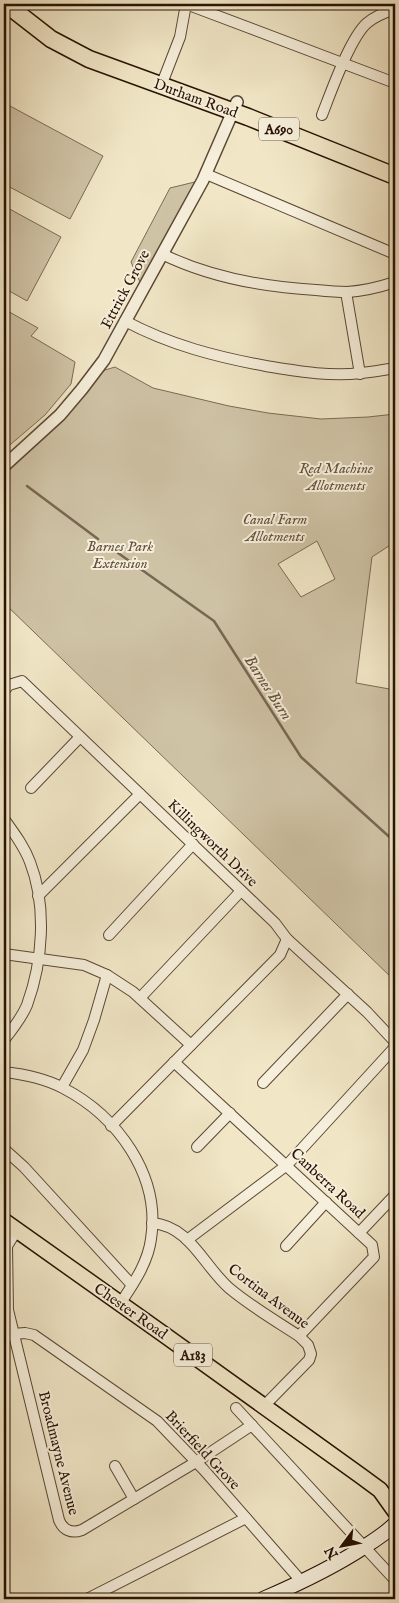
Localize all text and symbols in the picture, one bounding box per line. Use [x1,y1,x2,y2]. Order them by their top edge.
street label: Durham Road [151,74,242,123]
road number: A690 [259,118,299,140]
street label: Ettrick Grove [97,246,154,332]
park label: Red Machine Allotments [299,459,373,495]
park label: Canal Farm Allotments [243,510,307,546]
park label: Barnes Park Extension [87,537,153,573]
water label: Barnes Burn [239,652,296,724]
street label: Killingworth Drive [164,796,262,891]
street label: Canberra Road [287,1144,370,1223]
street label: Cortina Avenue [224,1260,313,1333]
street label: Chester Road [90,1279,172,1344]
road number: A183 [174,1344,212,1366]
street label: Broadmayne Avenue [34,1389,83,1517]
street label: Brierfield Grove [161,1407,244,1494]
north arrow [316,1520,366,1570]
text: N [321,1542,343,1563]

